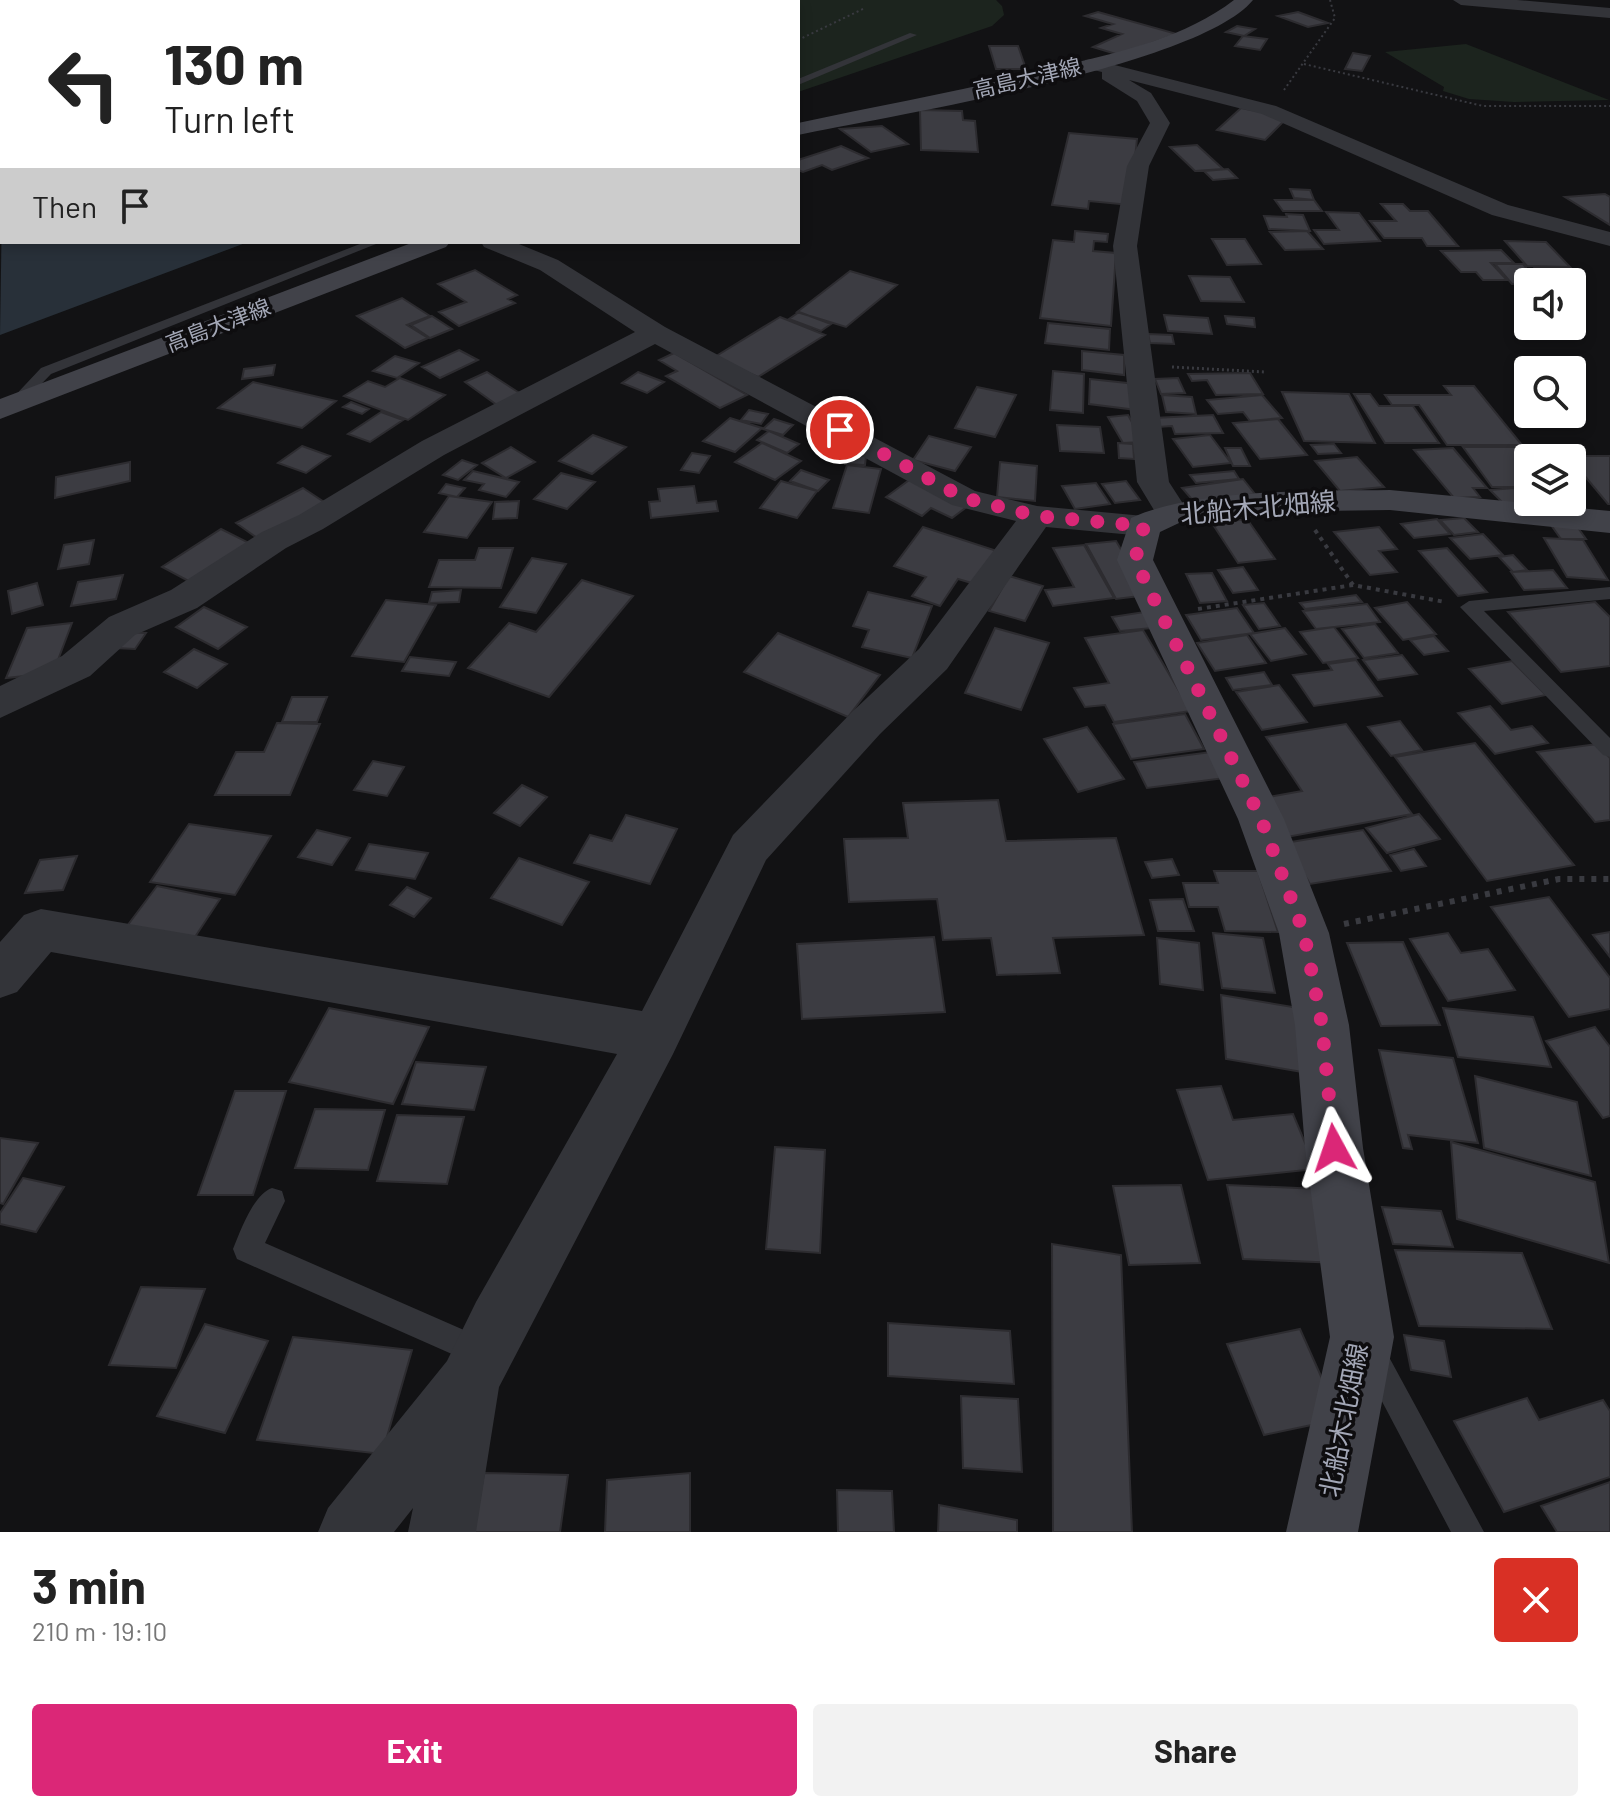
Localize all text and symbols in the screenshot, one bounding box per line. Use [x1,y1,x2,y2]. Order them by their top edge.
text: 130 m [164,29,304,96]
icon: left [32,32,136,136]
street label: 高島大津線 [970,52,1083,102]
text: Turn left [164,97,295,140]
icon: arrive [113,184,157,228]
text: Then [32,188,97,224]
map controls [1514,268,1586,516]
button: sound [1514,268,1586,340]
street label: 高島大津線 [162,292,274,356]
button: search [1514,356,1586,428]
pin [806,396,874,464]
icon: arrive [818,408,862,452]
button: layers [1514,444,1586,516]
street label: 北船木北畑線 [1179,484,1337,529]
position arrow [1292,1106,1376,1190]
street label: 北船木北畑線 [1312,1340,1373,1499]
text: 3 min [32,1556,146,1614]
button: close [1494,1558,1578,1642]
text: 210 m · 19:10 [32,1615,167,1646]
button: Exit [32,1704,797,1796]
button: Share [813,1704,1578,1796]

